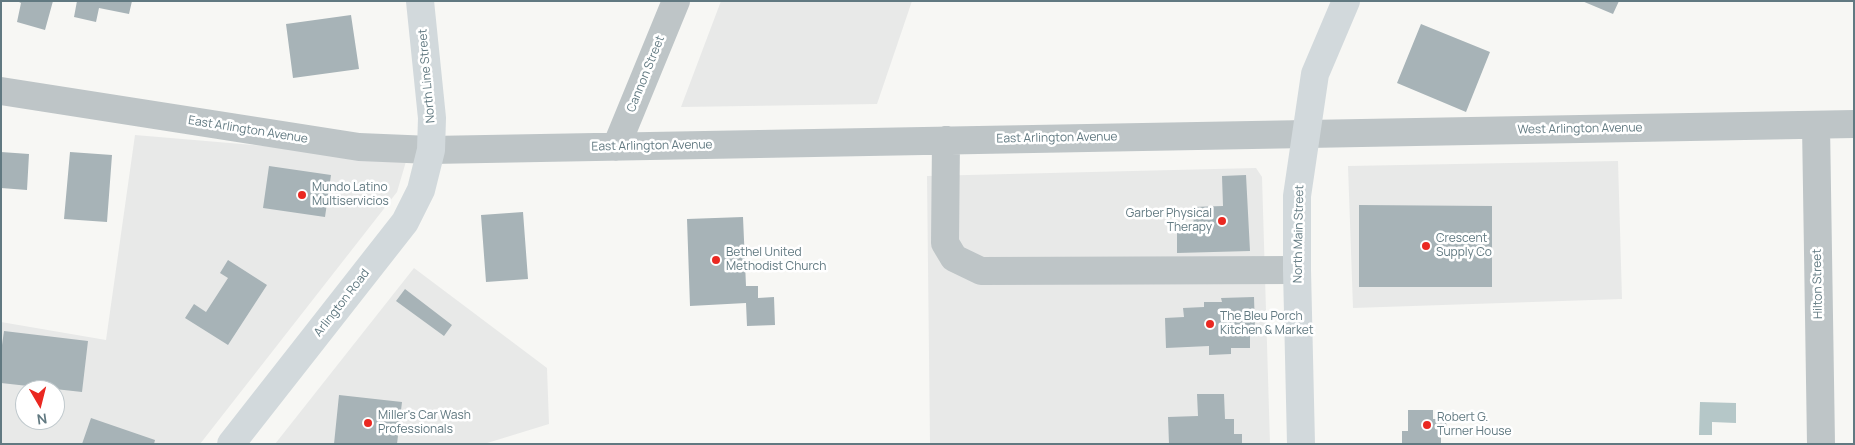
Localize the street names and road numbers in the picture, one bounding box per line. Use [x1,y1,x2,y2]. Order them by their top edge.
street label: North Line Street [416,28,438,124]
street label: Cannon Street [624,34,668,114]
street label: East Arlington Avenue [187,113,309,147]
street label: West Arlington Avenue [1517,121,1643,137]
street label: East Arlington Avenue [996,130,1118,146]
street label: East Arlington Avenue [591,138,713,154]
street label: North Main Street [1291,185,1307,283]
street label: Hilton Street [1810,249,1826,319]
street label: Arlington Road [311,266,373,340]

